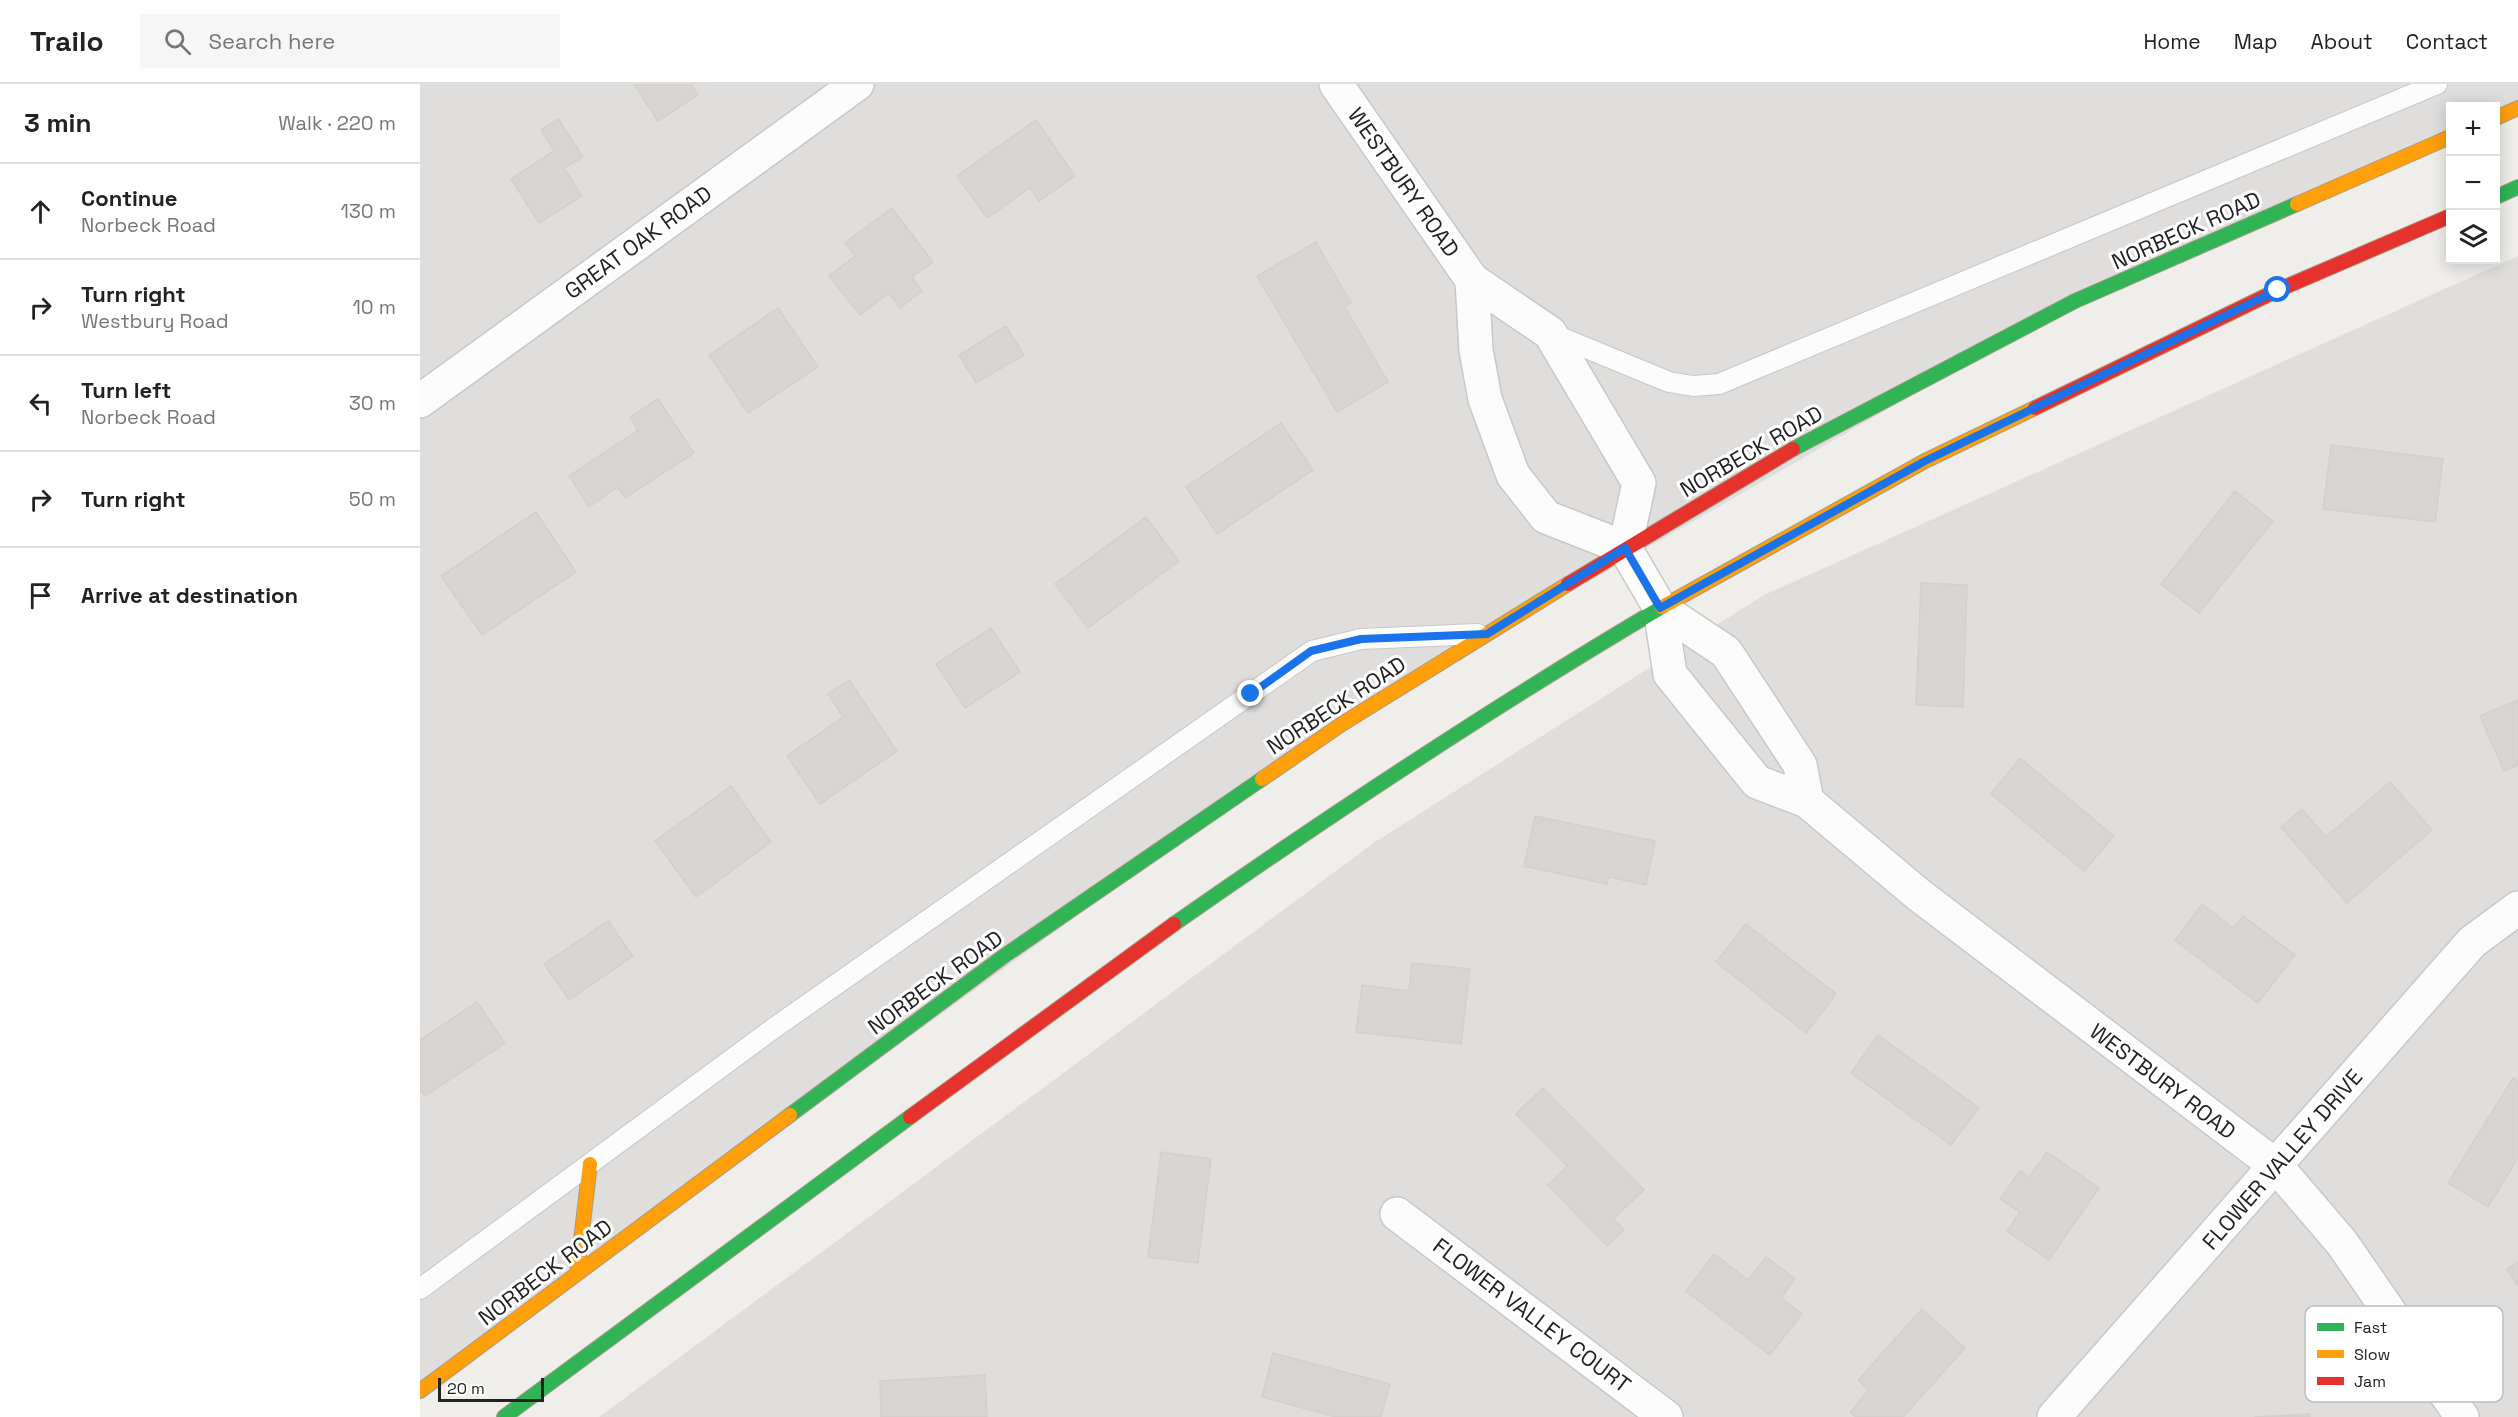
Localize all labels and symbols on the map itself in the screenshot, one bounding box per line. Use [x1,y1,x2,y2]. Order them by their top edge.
street label: WESTBURY ROAD [1342,102,1466,262]
street label: GREAT OAK ROAD [559,179,717,305]
street label: NORBECK ROAD [2107,185,2265,275]
route start [2264,276,2290,302]
street label: NORBECK ROAD [1675,399,1827,503]
street label: NORBECK ROAD [1261,650,1411,760]
route end [1237,680,1263,706]
street label: NORBECK ROAD [862,924,1008,1040]
street label: WESTBURY ROAD [2084,1017,2242,1145]
street label: FLOWER VALLEY DRIVE [2196,1063,2368,1255]
street label: NORBECK ROAD [473,1213,617,1331]
street label: FLOWER VALLEY COURT [1428,1231,1637,1399]
legend [2305,1306,2503,1402]
text: Fast [2354,1317,2387,1338]
text: Slow [2354,1344,2390,1365]
text: Jam [2354,1371,2386,1392]
scale bar [438,1375,544,1402]

